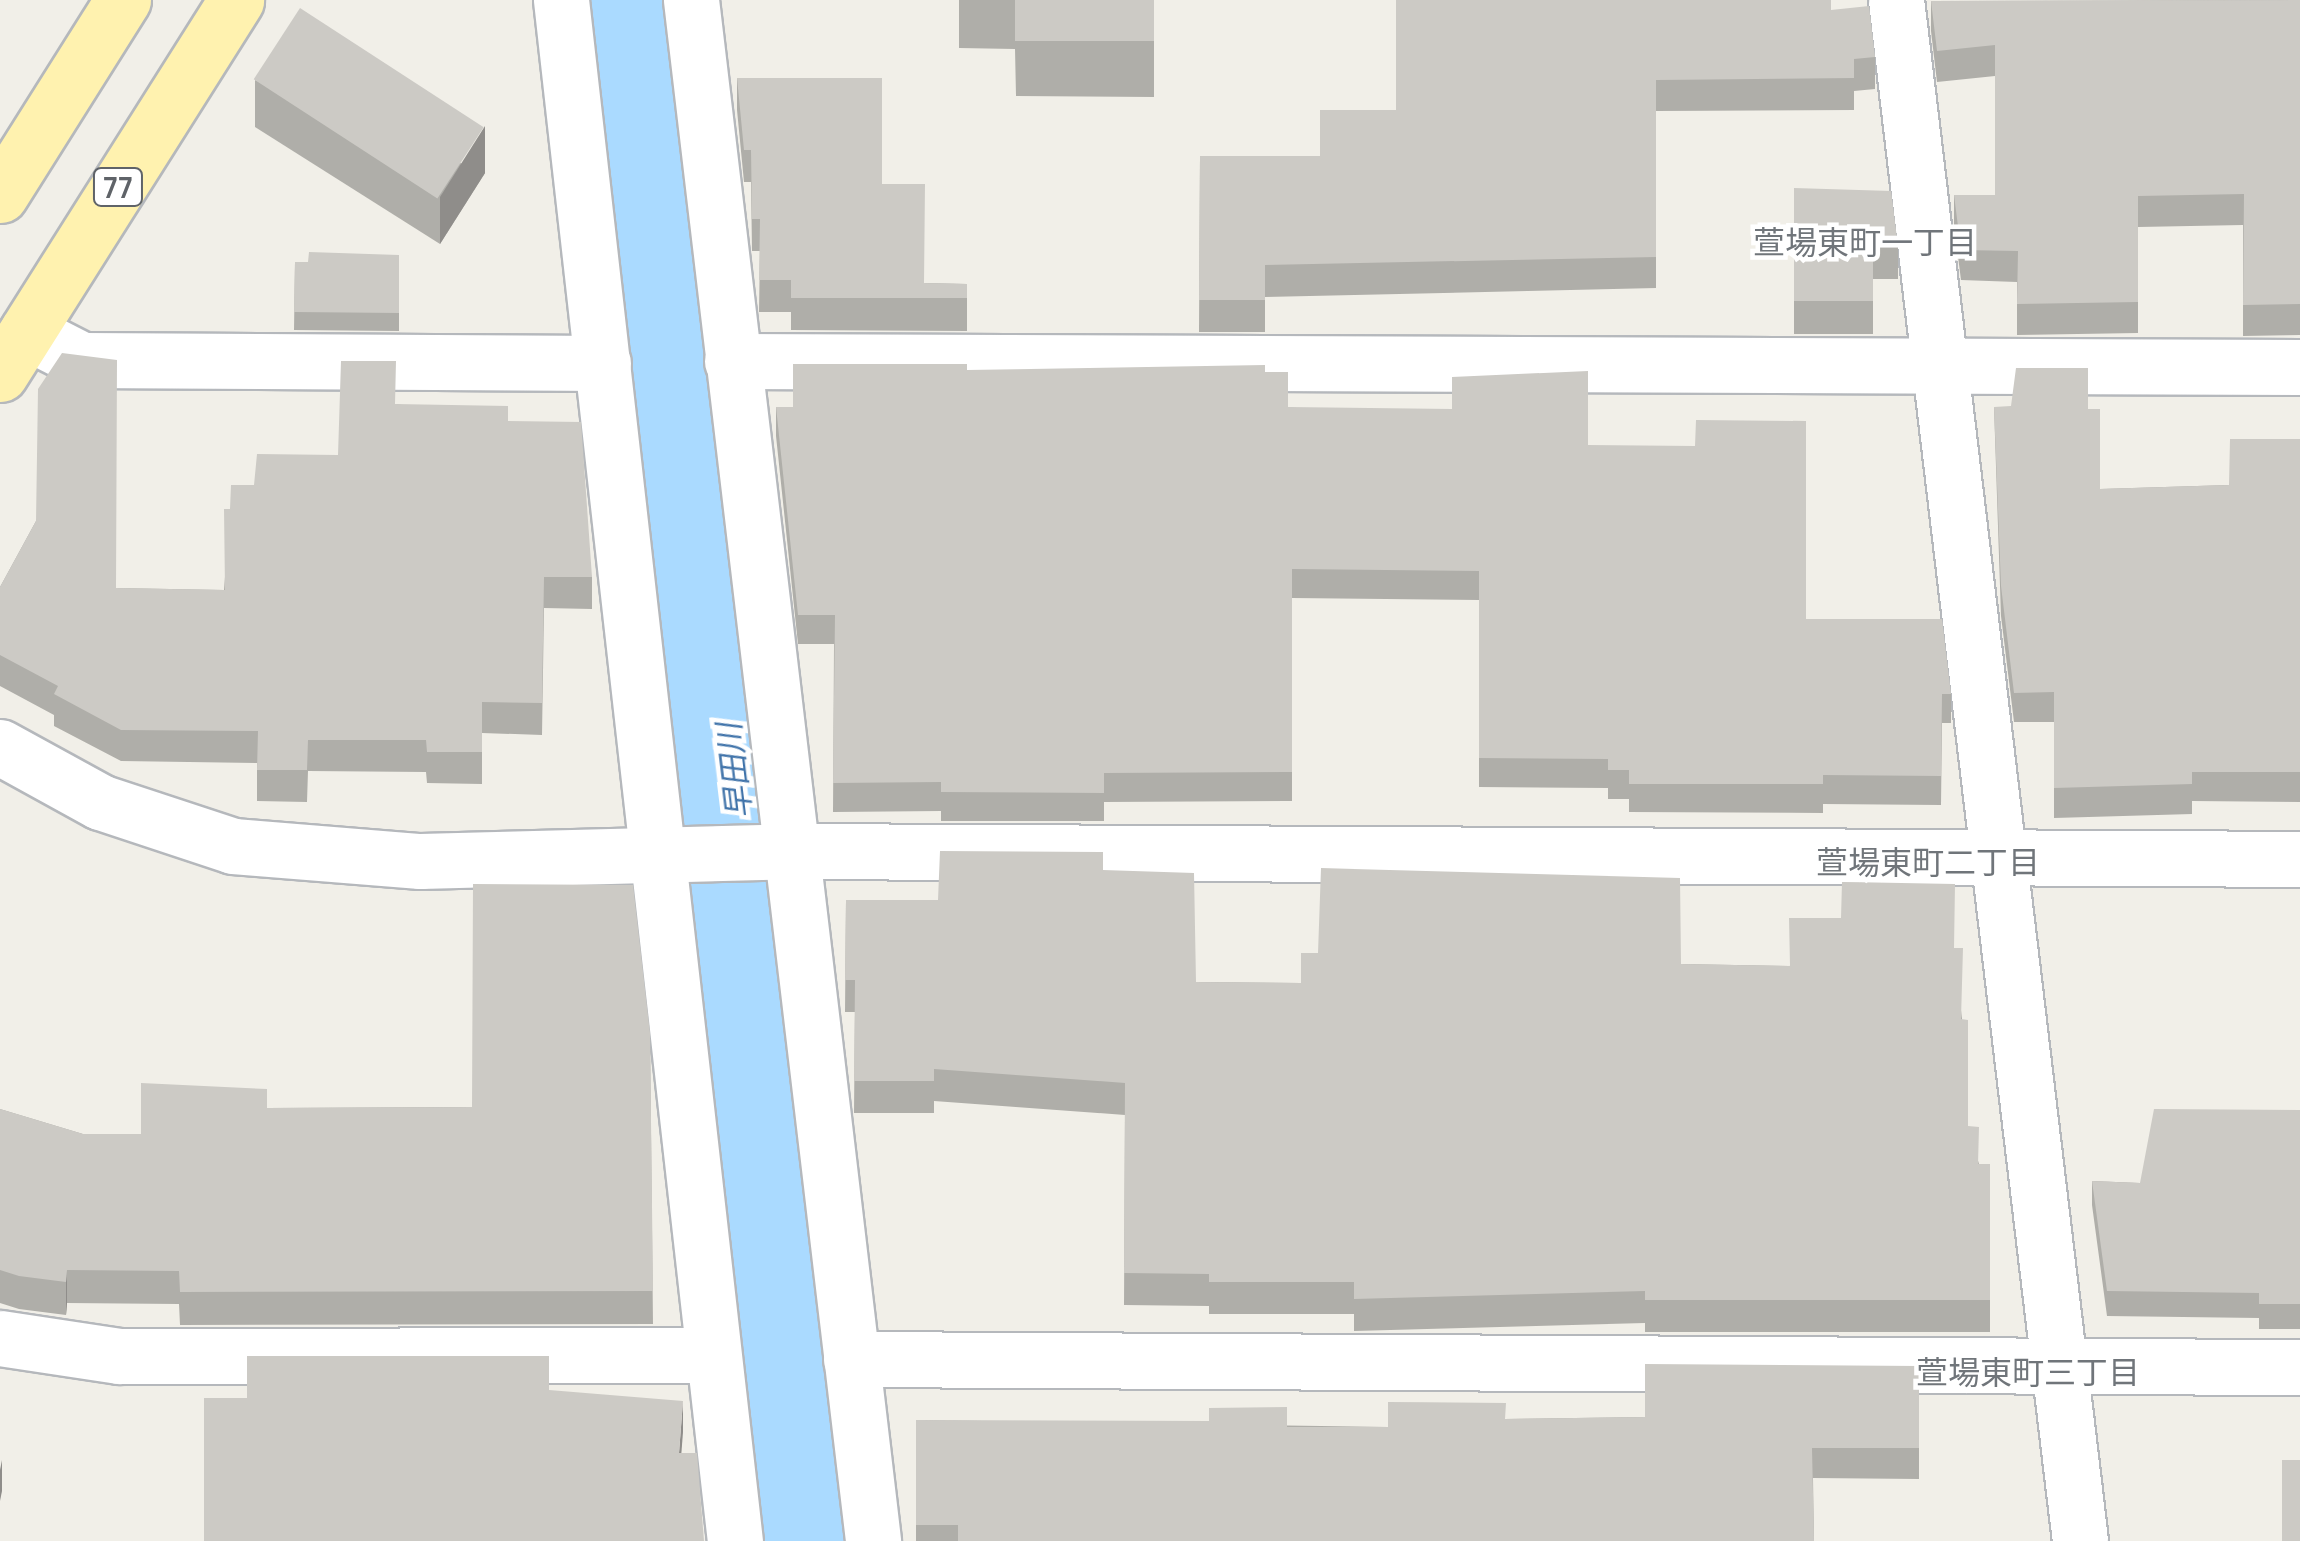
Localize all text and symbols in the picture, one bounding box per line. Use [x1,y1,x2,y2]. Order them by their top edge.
road number: 77 [90,164,146,210]
district label: 萱場東町一丁目 [1753,223,1977,261]
water label: 早田川 [709,721,759,821]
district label: 萱場東町二丁目 [1816,843,2040,881]
district label: 萱場東町三丁目 [1916,1353,2140,1391]

